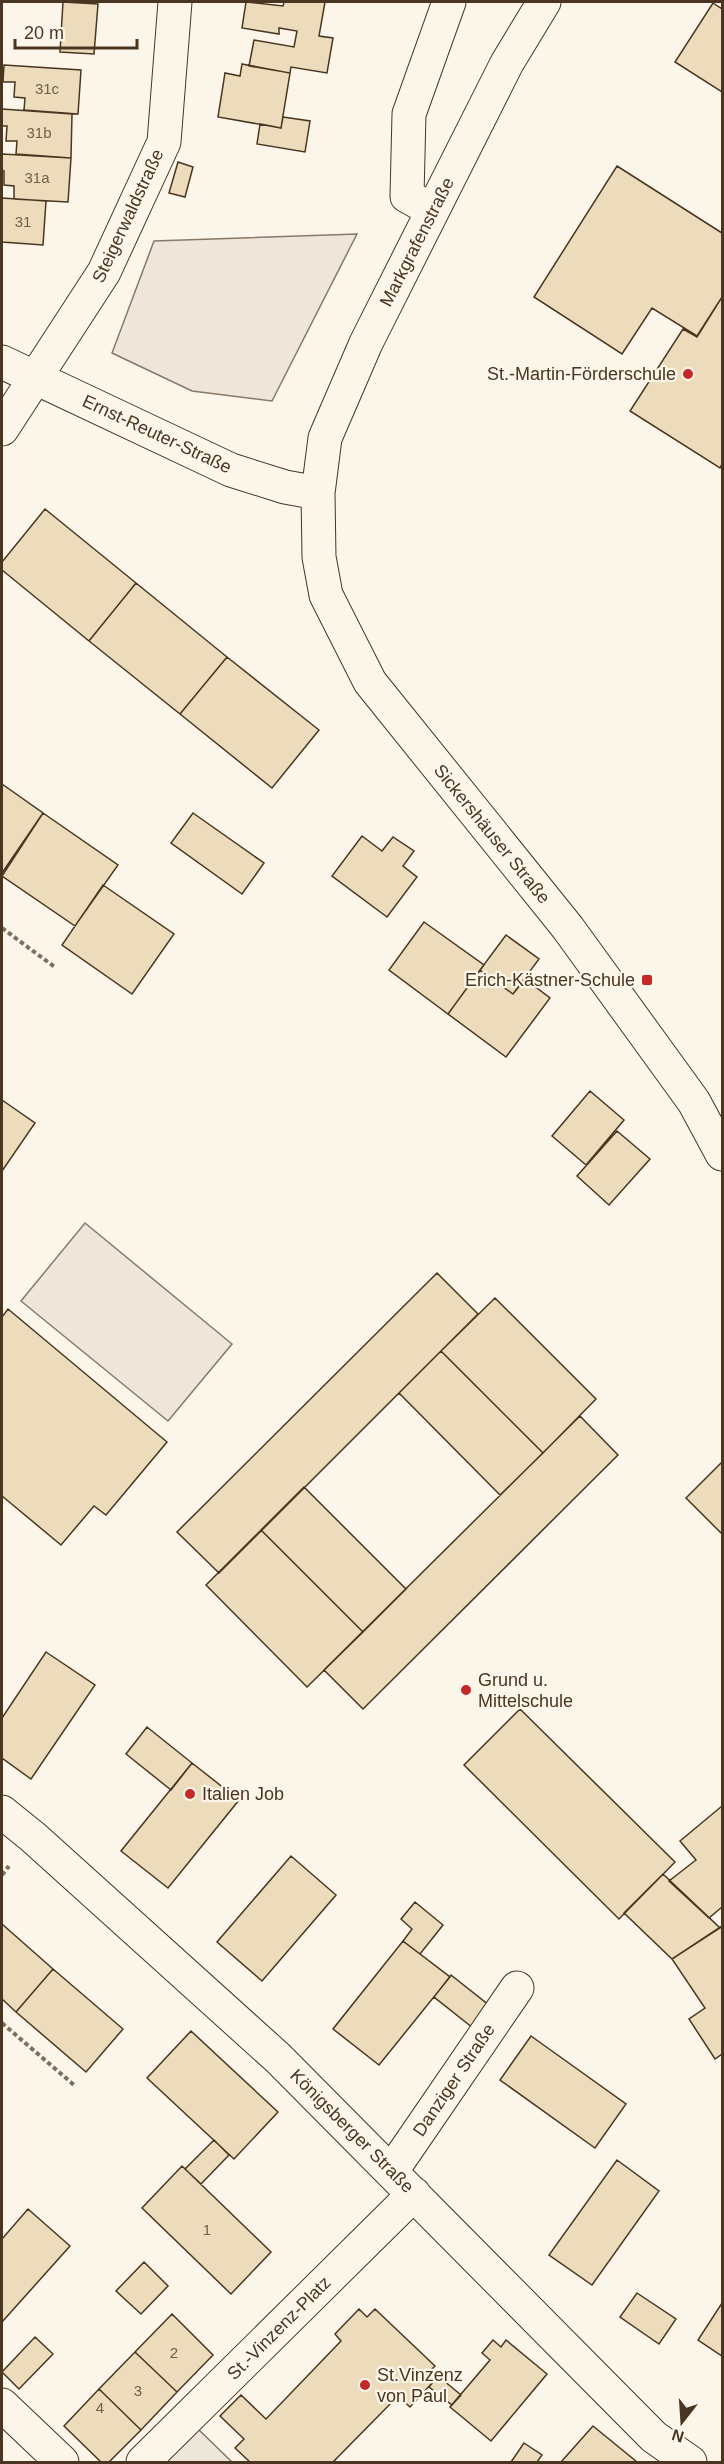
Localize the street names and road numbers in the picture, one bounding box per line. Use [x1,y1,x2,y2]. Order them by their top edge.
street label: Steigerwaldstraße [88,146,168,286]
street label: Markgrafenstraße [376,174,458,310]
street label: Ernst-Reuter-Straße [79,391,235,477]
street label: Sickershäuser Straße [430,760,554,908]
street label: Danziger Straße [409,2020,499,2140]
street label: Königsberger Straße [286,2065,418,2197]
street label: St.-Vinzenz-Platz [223,2272,335,2384]

